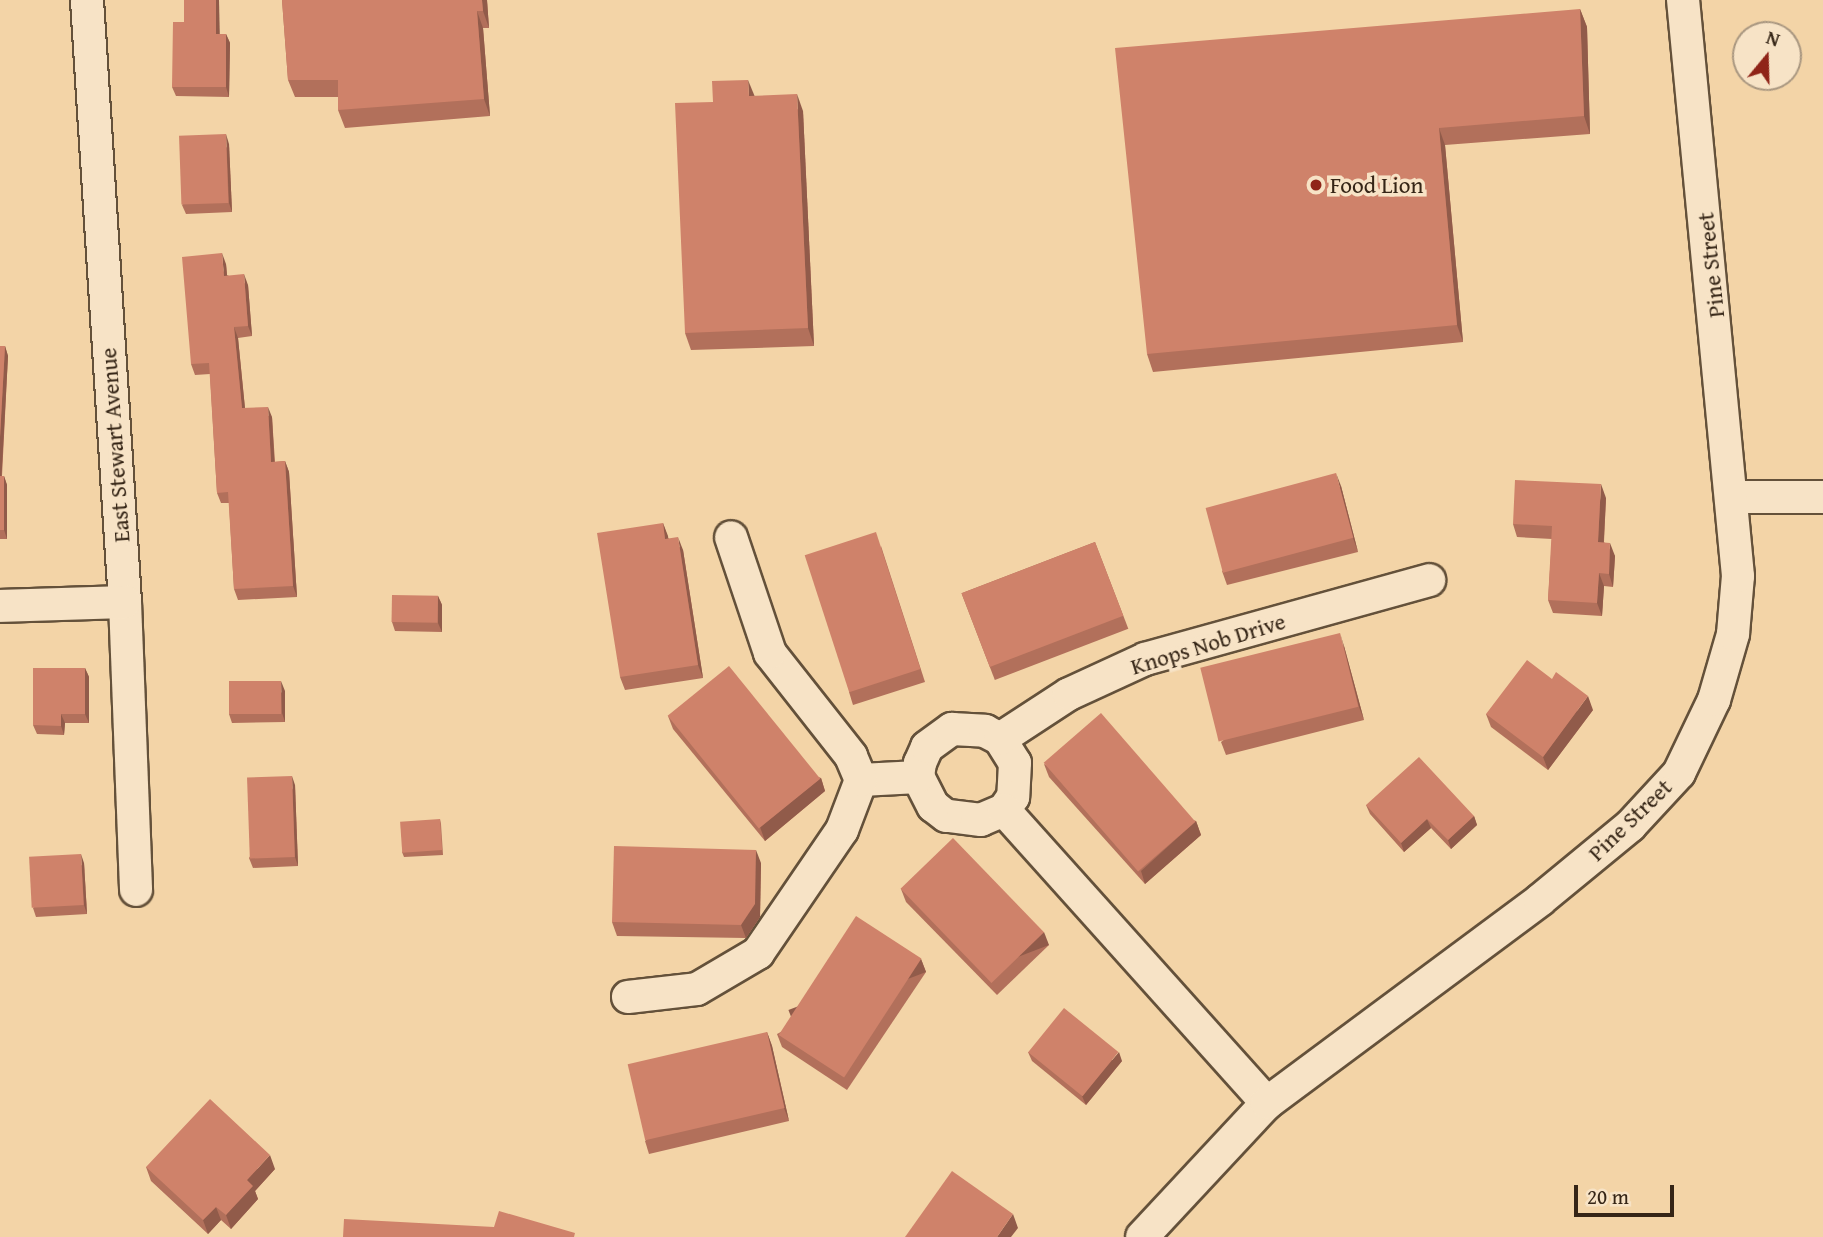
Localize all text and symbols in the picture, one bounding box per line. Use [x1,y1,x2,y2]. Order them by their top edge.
north arrow [1732,21,1802,91]
text: N [1763,23,1784,53]
place label: Food Lion [1330,171,1423,199]
marker: Food Lion [1308,177,1324,193]
street label: Pine Street [1692,211,1730,319]
street label: East Stewart Avenue [94,347,136,543]
street label: Knops Nob Drive [1127,607,1289,681]
street label: Pine Street [1582,773,1678,867]
scale bar [1578,1170,1678,1214]
text: 20 m [1587,1181,1629,1212]

